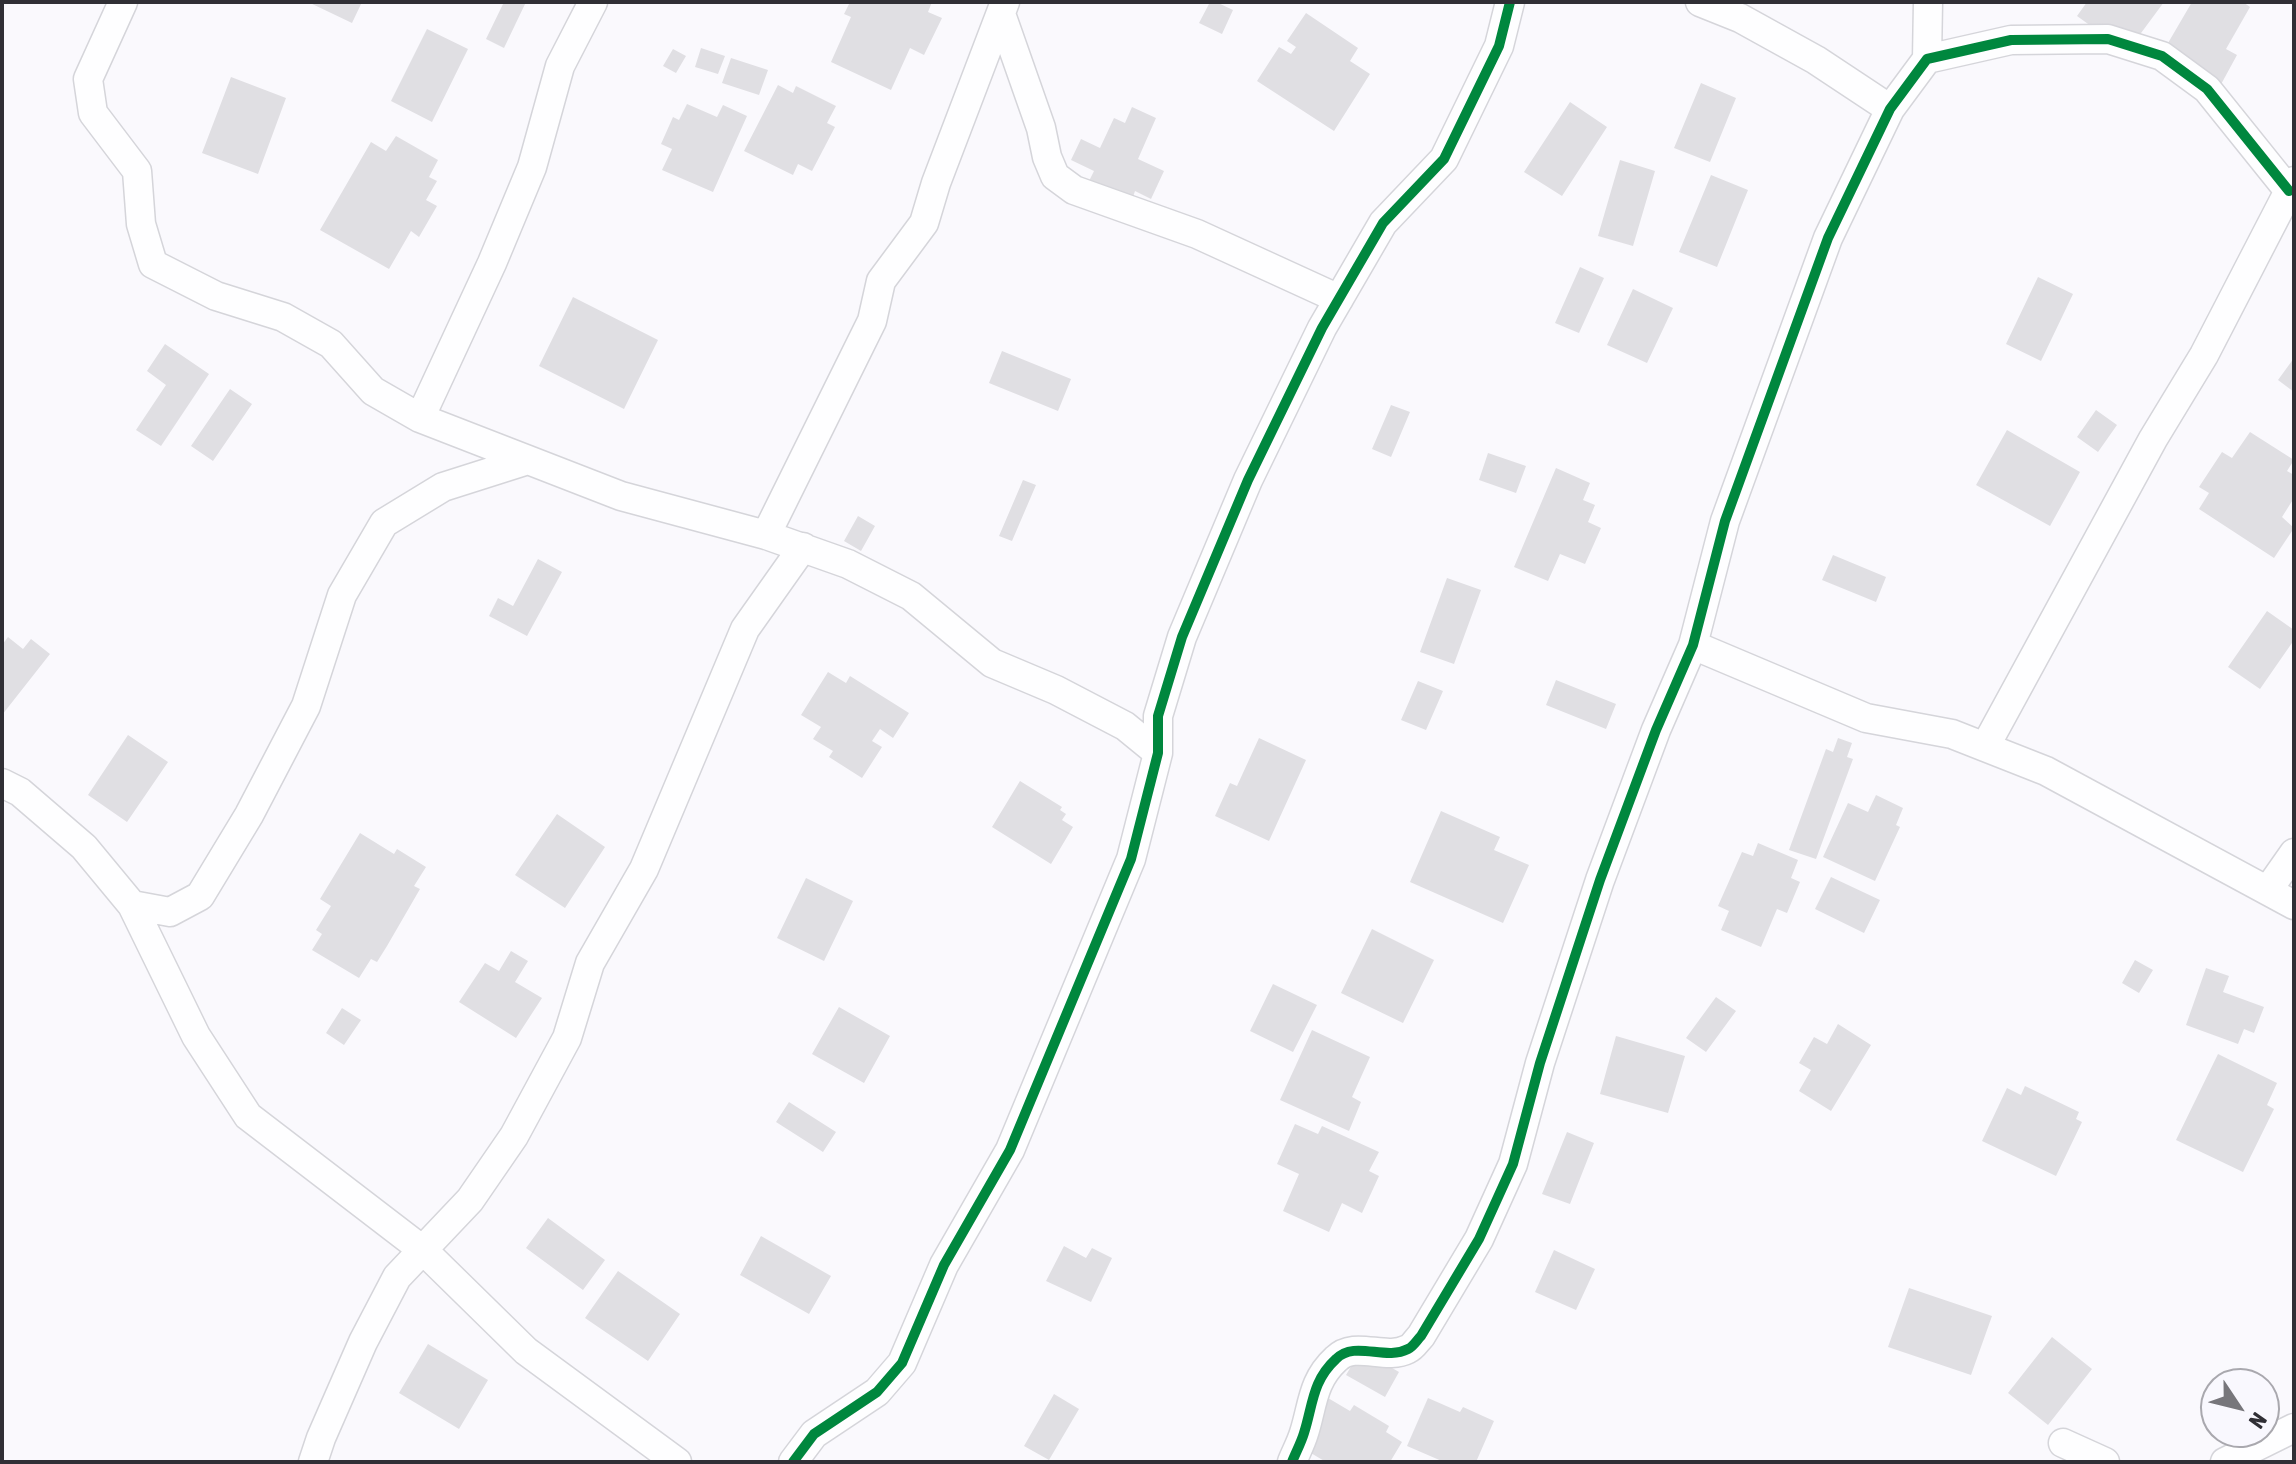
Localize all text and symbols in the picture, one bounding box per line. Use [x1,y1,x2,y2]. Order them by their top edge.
north arrow [2200,1368,2280,1448]
text: N [2244,1408,2272,1433]

